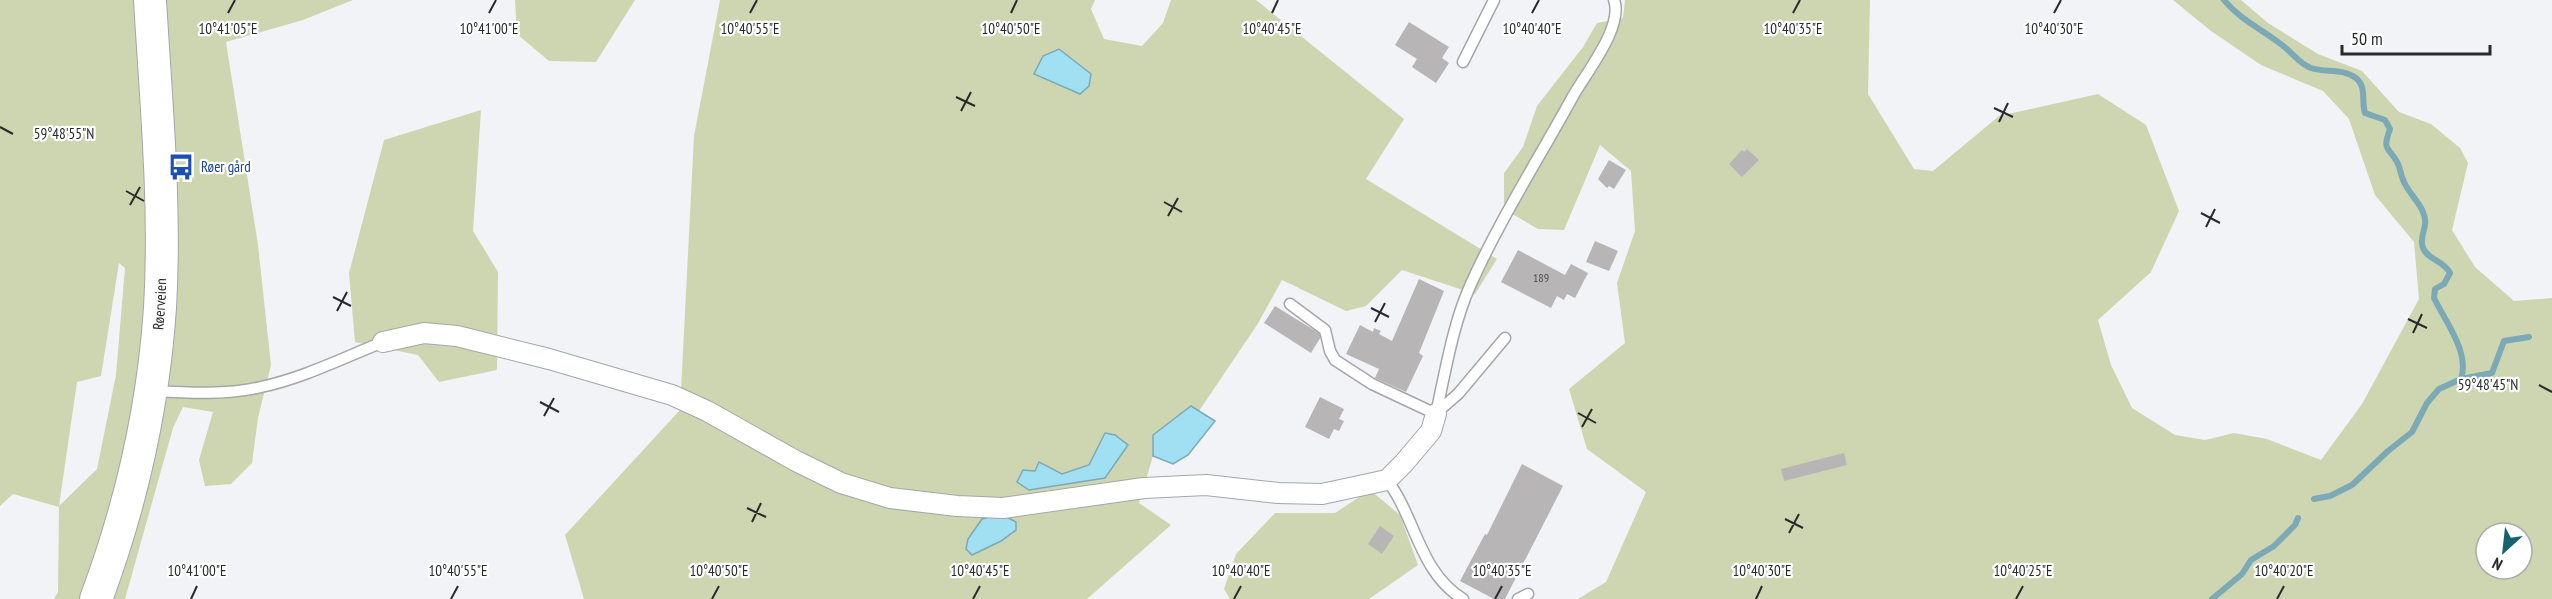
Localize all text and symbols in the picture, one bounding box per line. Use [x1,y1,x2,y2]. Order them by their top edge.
scale bar [2342,18,2490,56]
text: 10°41'05"E [198,19,258,38]
text: 10°41'00"E [459,19,519,38]
text: 10°40'55"E [720,19,780,38]
text: 10°40'50"E [981,19,1041,38]
text: 10°40'45"E [1242,19,1302,38]
text: 10°40'40"E [1502,19,1562,38]
text: 10°40'35"E [1763,19,1823,38]
text: 10°40'30"E [2024,19,2084,38]
text: 50 m [2351,27,2383,50]
text: 59°48'55"N [34,124,94,143]
bus stop icon: Røer gård [166,152,196,182]
place label: Røer gård [201,157,251,176]
house number: 189 [1533,270,1549,285]
street label: Røerveien [148,278,170,331]
text: 59°48'45"N [2458,375,2518,394]
north arrow [2474,521,2534,581]
text: N [2489,553,2506,575]
text: 10°41'00"E [167,561,227,580]
text: 10°40'55"E [428,561,488,580]
text: 10°40'50"E [689,561,749,580]
text: 10°40'45"E [950,561,1010,580]
text: 10°40'40"E [1211,561,1271,580]
text: 10°40'35"E [1472,561,1532,580]
text: 10°40'30"E [1732,561,1792,580]
text: 10°40'25"E [1993,561,2053,580]
text: 10°40'20"E [2254,561,2314,580]

